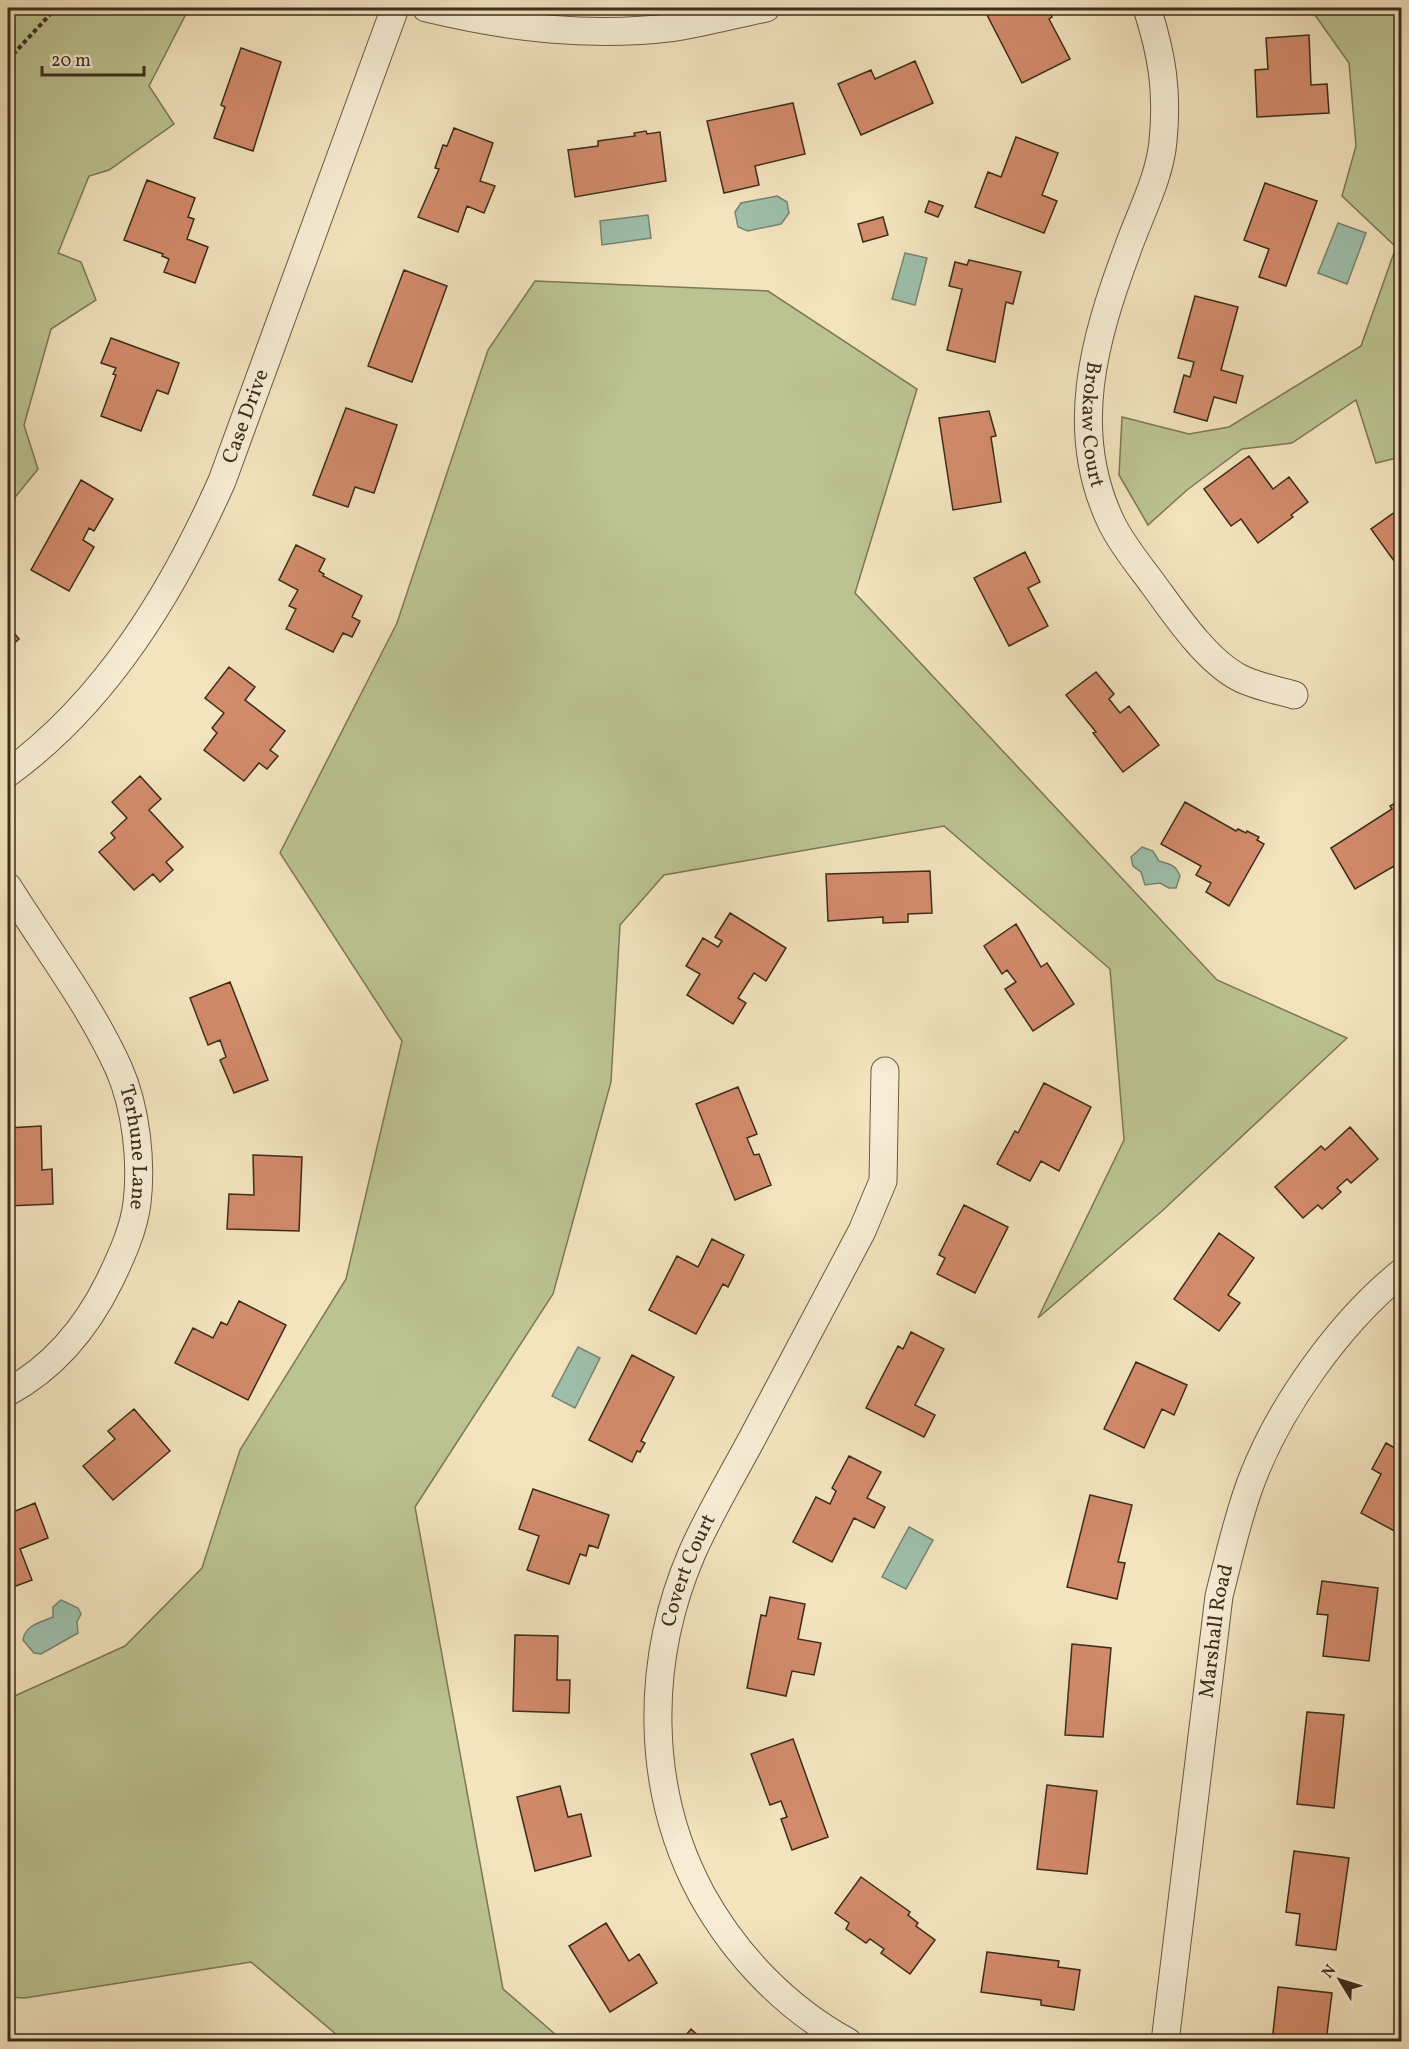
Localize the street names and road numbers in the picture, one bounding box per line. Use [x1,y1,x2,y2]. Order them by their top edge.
street label: Brokaw Court [1074,359,1112,491]
street label: Case Drive [215,365,276,468]
street label: Terhune Lane [112,1081,153,1212]
street label: Covert Court [654,1509,723,1630]
street label: Marshall Road [1192,1561,1241,1700]

